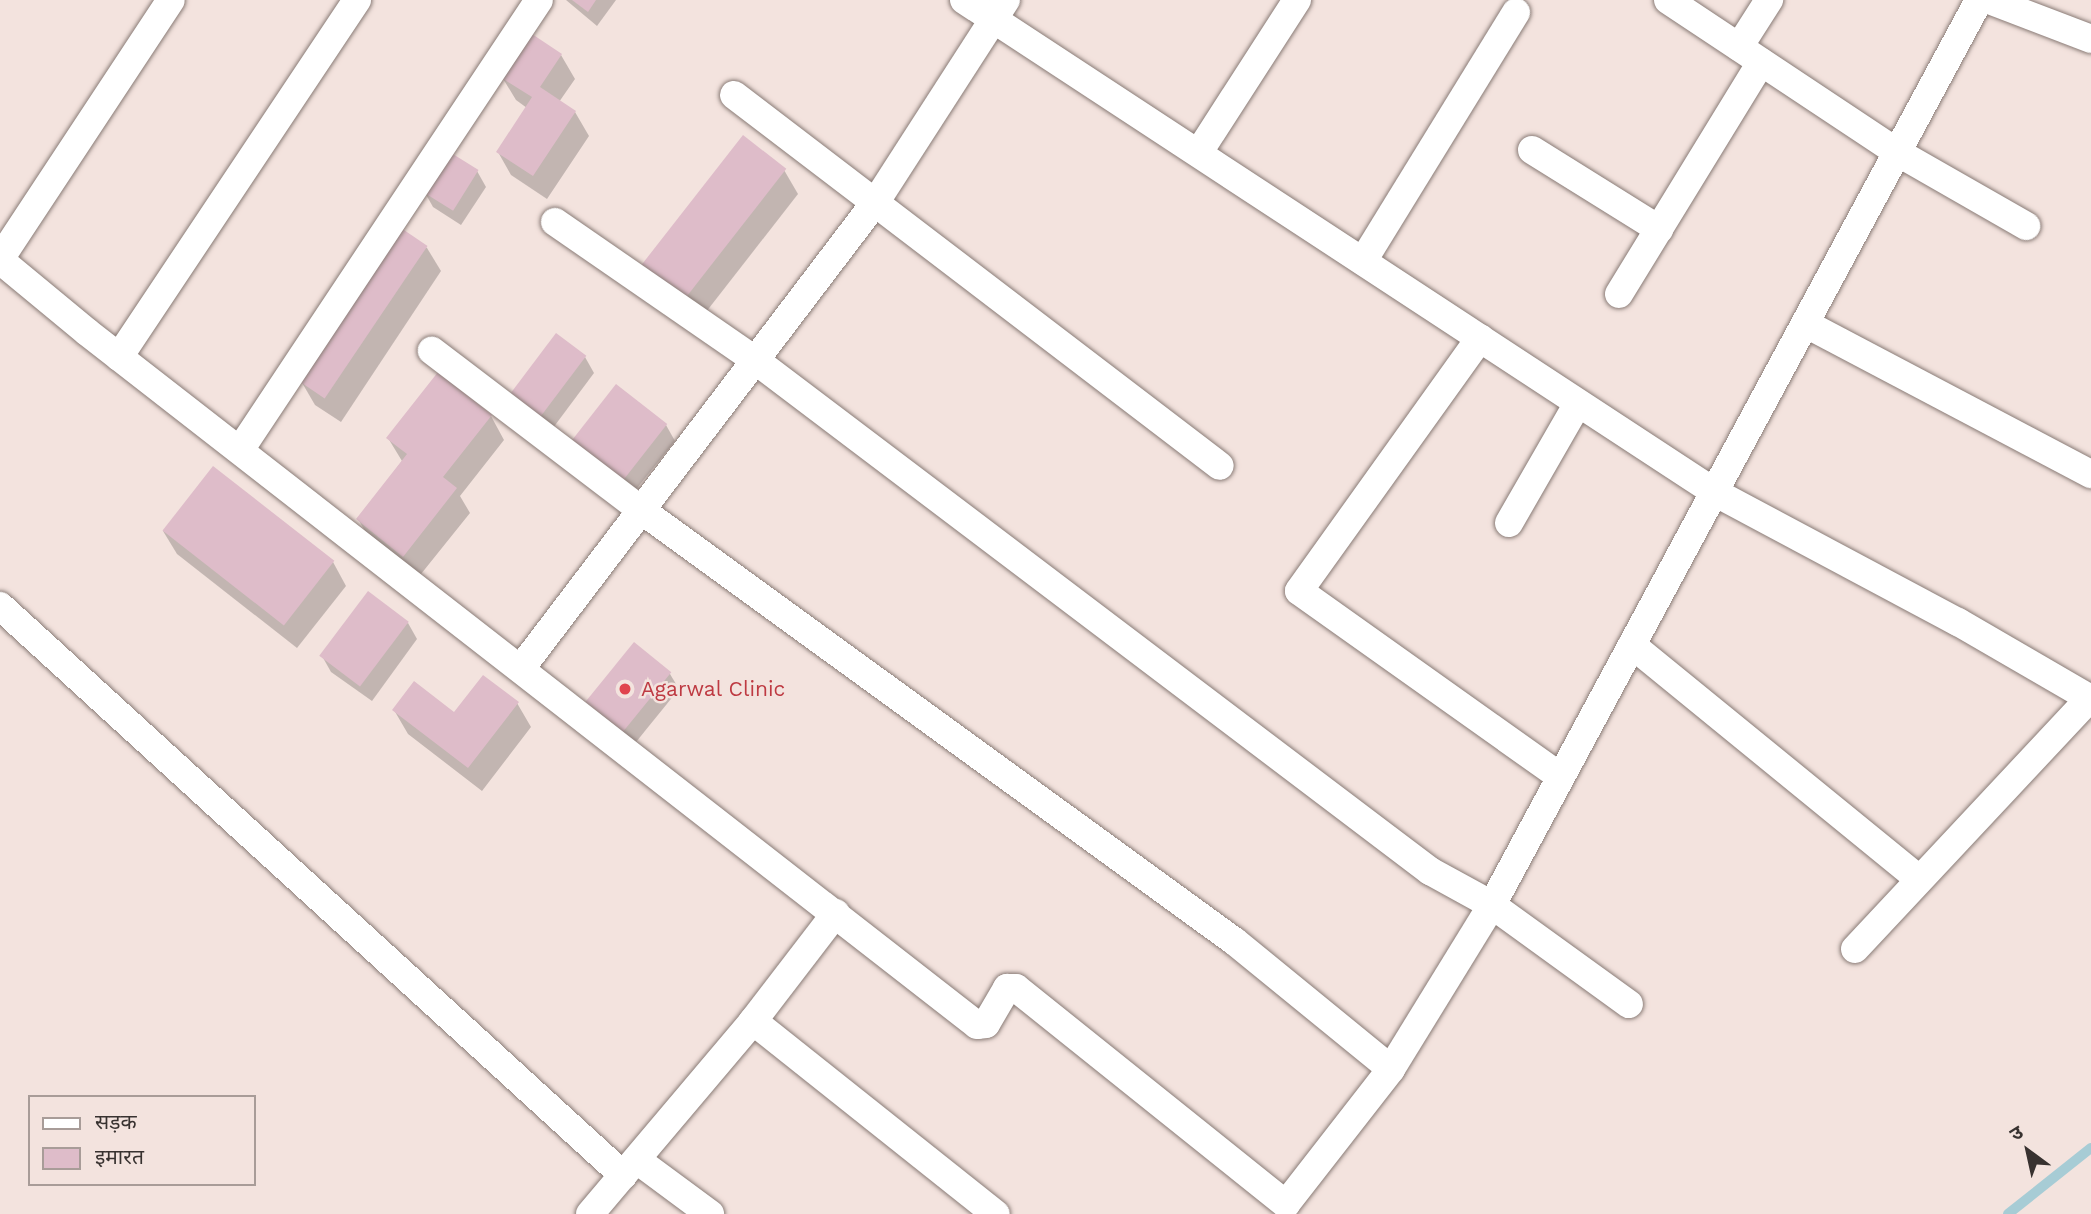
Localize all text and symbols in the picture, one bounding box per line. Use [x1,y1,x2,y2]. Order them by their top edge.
place label: Agarwal Clinic [641,676,786,702]
marker: Agarwal Clinic [615,679,635,699]
legend [28,1095,256,1186]
text: सड़क [95,1109,137,1134]
north arrow [1993,1116,2063,1186]
text: उ [2005,1120,2027,1146]
text: इमारत [95,1144,144,1169]

